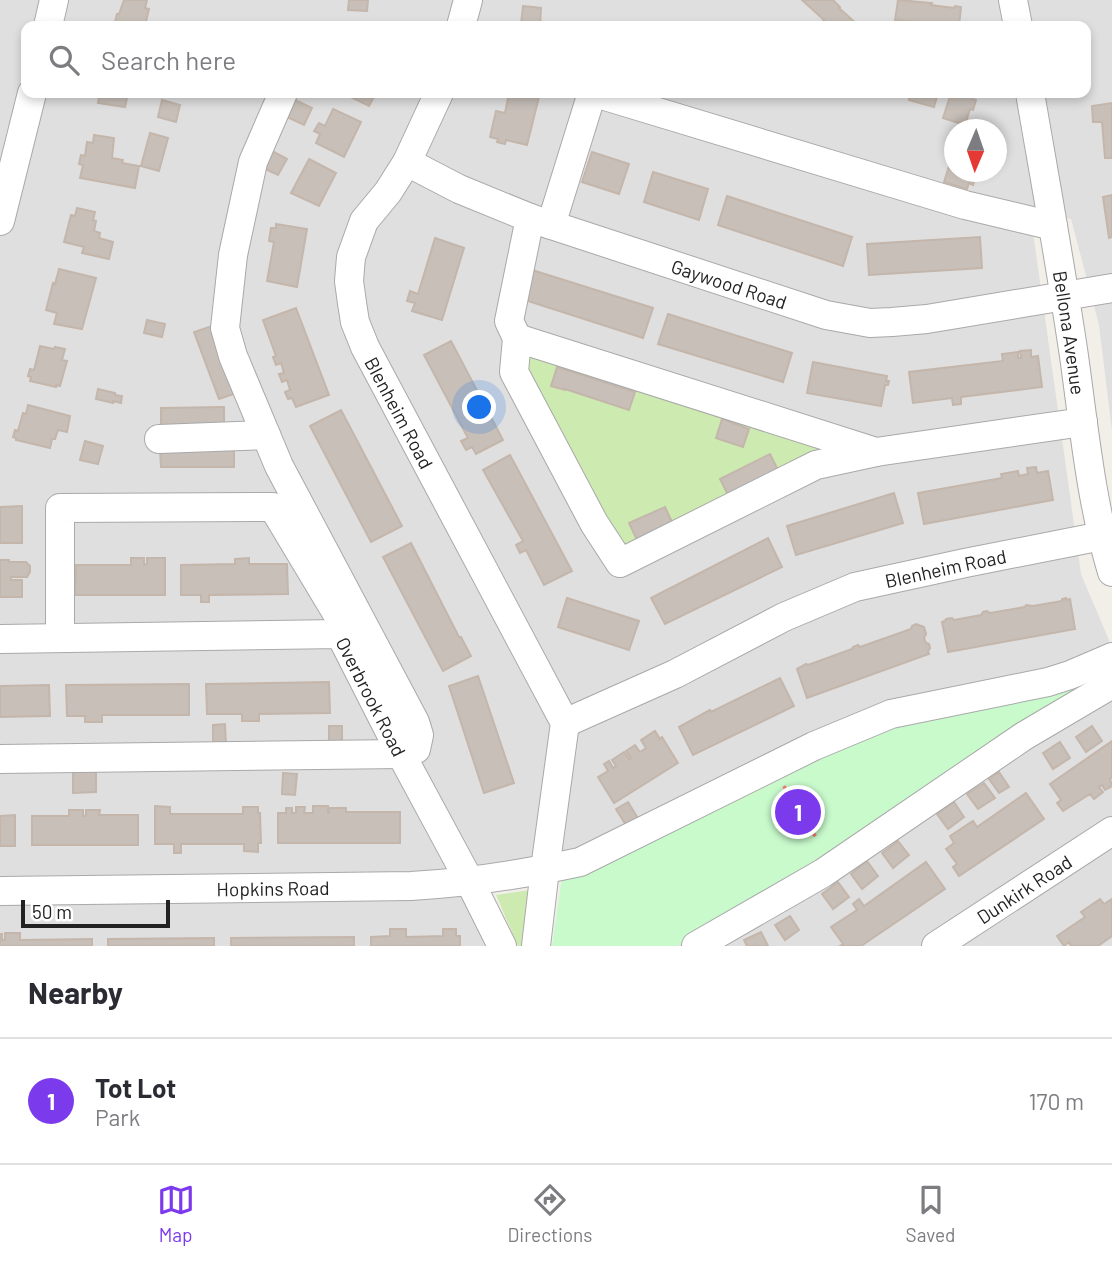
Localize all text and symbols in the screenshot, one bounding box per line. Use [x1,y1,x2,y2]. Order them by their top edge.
search box [21,21,1091,98]
icon: search [45,41,83,79]
text: Search here [101,44,236,75]
north arrow [944,119,1007,182]
street label: Gaywood Road [669,254,790,313]
street label: Bellona Avenue [1049,269,1091,396]
street label: Blenheim Road [361,353,439,472]
your location [462,390,496,424]
street label: Blenheim Road [883,544,1008,592]
street label: Overbrook Road [332,633,412,760]
pin: 1 [775,786,821,838]
street label: Dunkirk Road [972,849,1076,928]
street label: Hopkins Road [216,875,330,900]
scale bar [21,897,170,929]
text: 50 m [32,900,72,923]
text: Nearby [28,974,123,1010]
text: Tot Lot [95,1072,176,1103]
text: 1 [47,1087,55,1115]
text: 170 m [1028,1087,1084,1115]
text: Park [95,1103,140,1131]
tab: Map [157,1181,195,1246]
tab: Directions [508,1181,593,1246]
tab: Saved [906,1181,955,1246]

